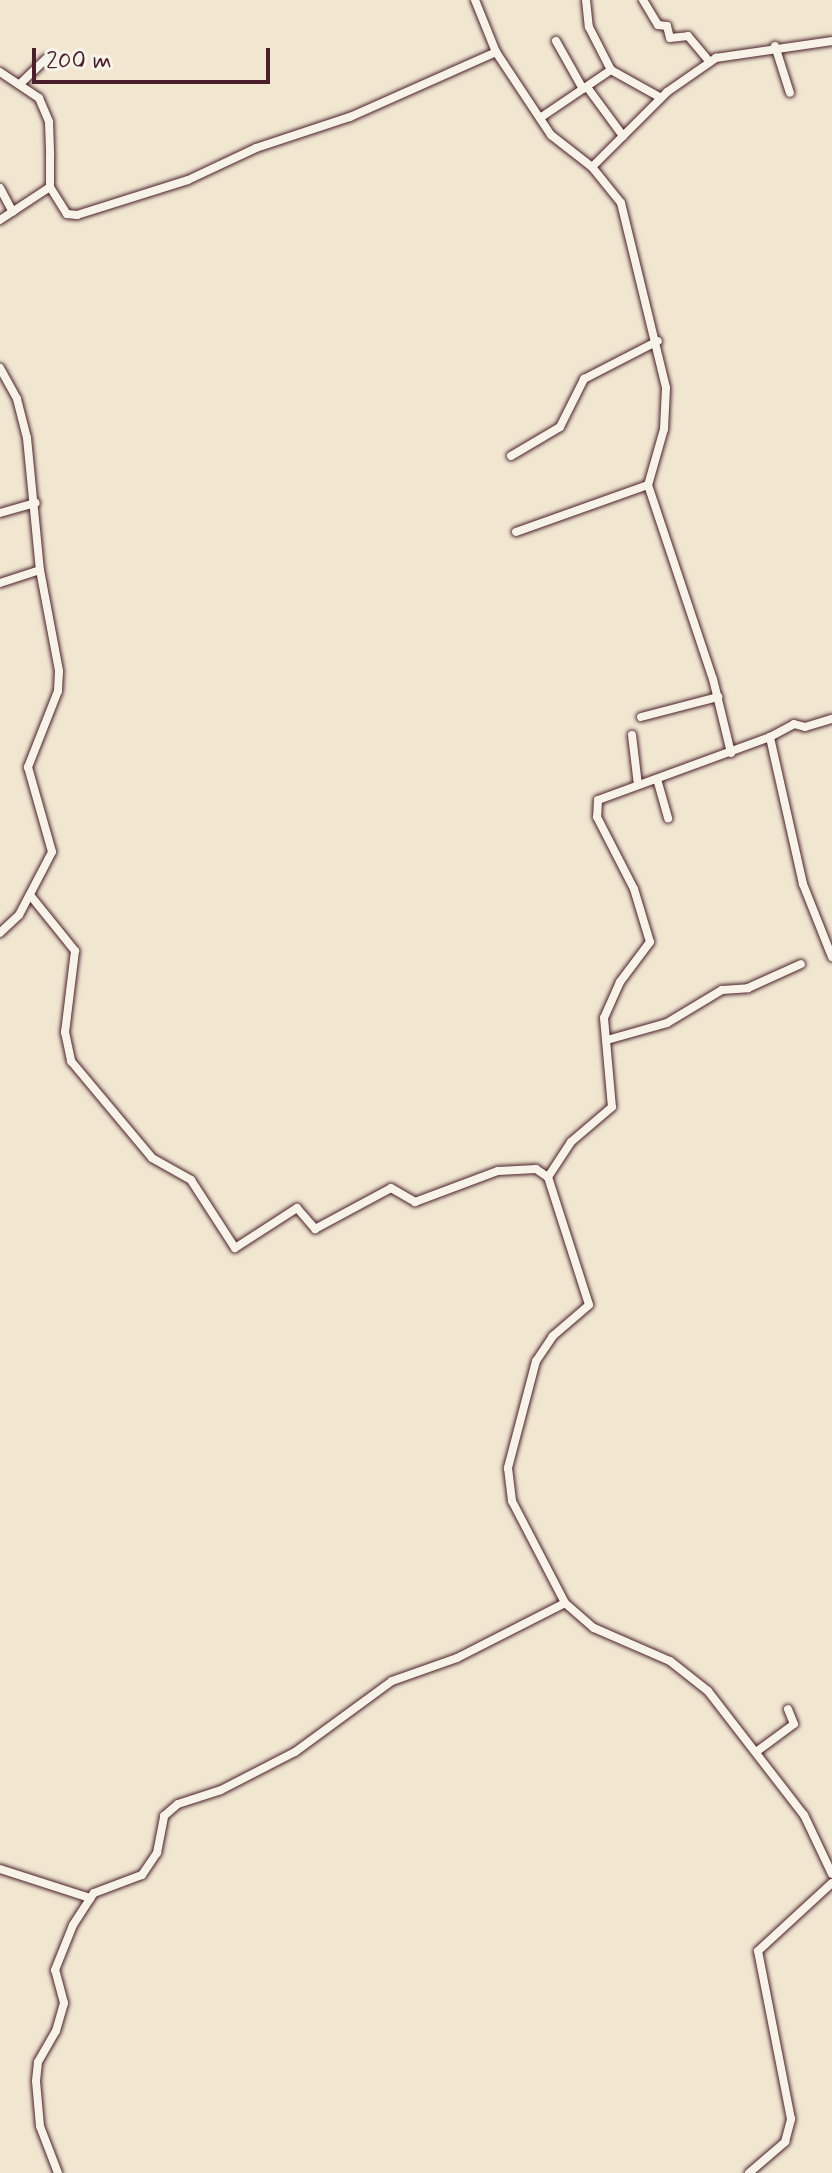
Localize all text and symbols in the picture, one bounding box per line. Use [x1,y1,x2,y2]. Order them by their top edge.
scale bar [36,32,274,82]
text: 200 m [46,46,112,77]

